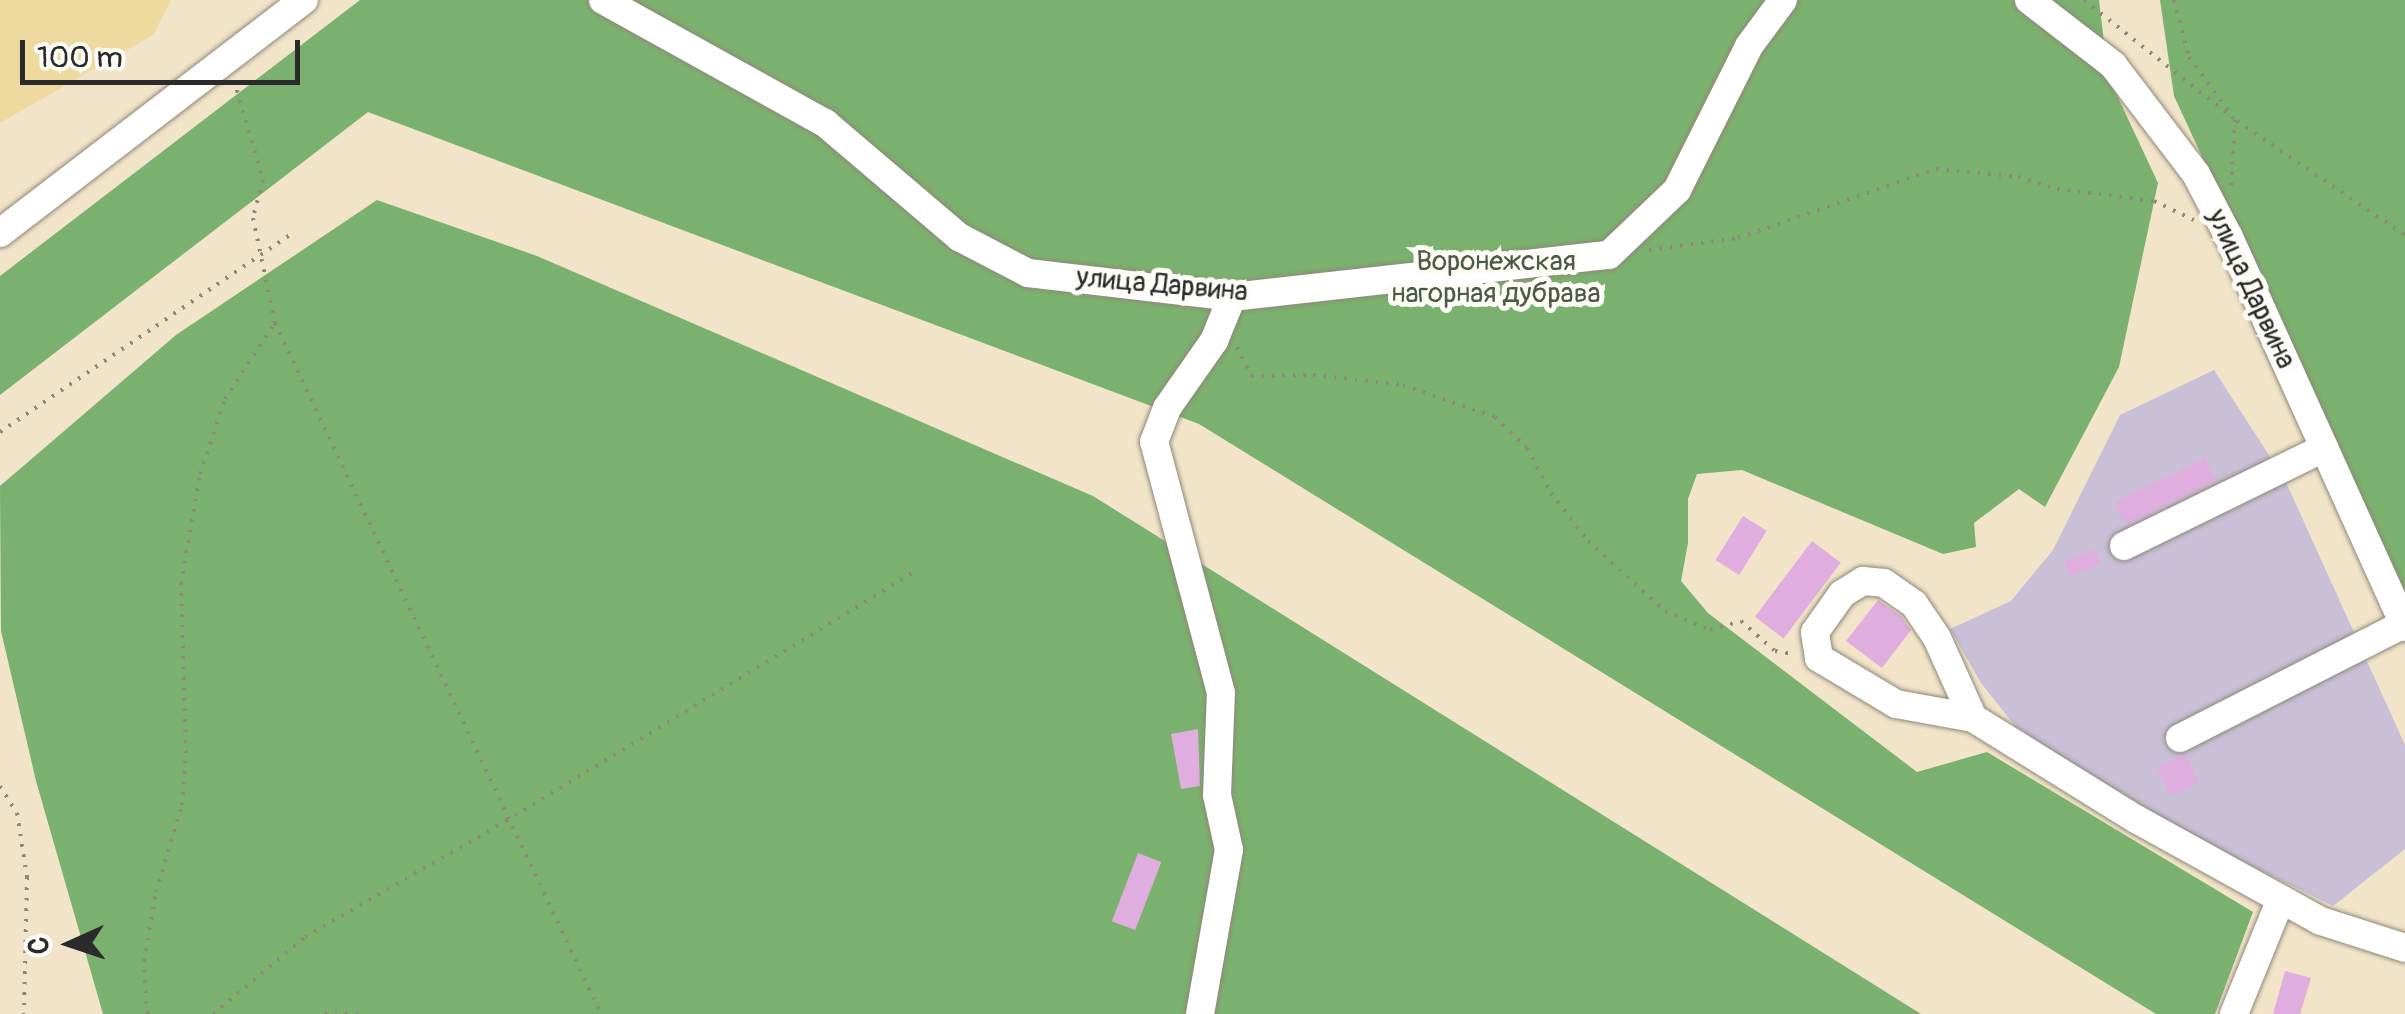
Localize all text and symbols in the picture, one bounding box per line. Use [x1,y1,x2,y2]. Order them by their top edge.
scale bar [25,20,305,82]
text: 100 m [37,39,123,76]
street label: улица Дарвина [2199,204,2303,374]
park label: Воронежская нагорная дубрава [1392,245,1600,311]
street label: улица Дарвина [1075,261,1249,309]
north arrow [20,894,120,994]
text: С [22,936,57,955]

